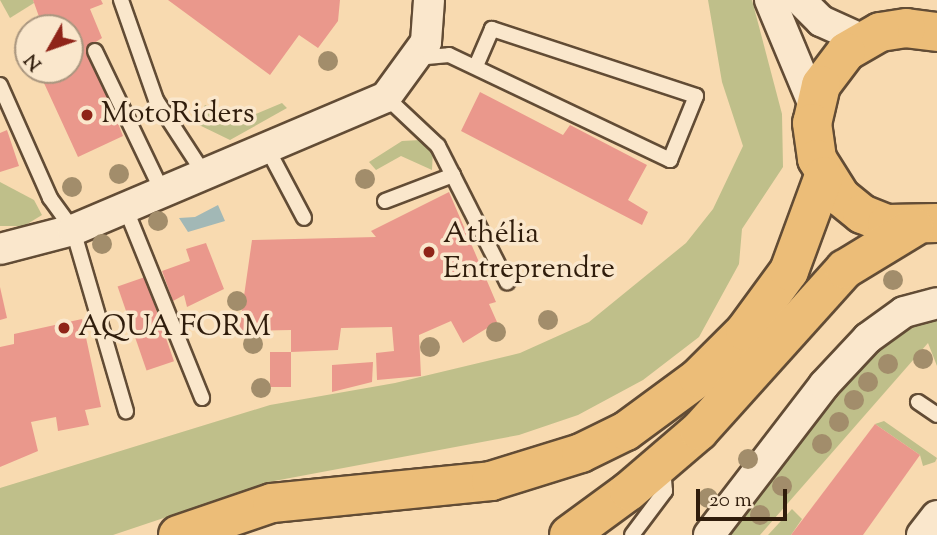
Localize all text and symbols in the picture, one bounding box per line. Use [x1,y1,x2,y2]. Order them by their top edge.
north arrow [14,14,84,84]
text: N [19,47,49,76]
place label: MotoRiders [101,97,255,133]
marker: MotoRiders [79,107,95,123]
place label: Athélia Entreprendre [443,217,615,288]
marker: Athélia Entreprendre [421,244,437,260]
place label: AQUA FORM [78,310,271,346]
marker: AQUA FORM [56,320,72,336]
scale bar [699,476,790,520]
text: 20 m [709,486,752,516]

